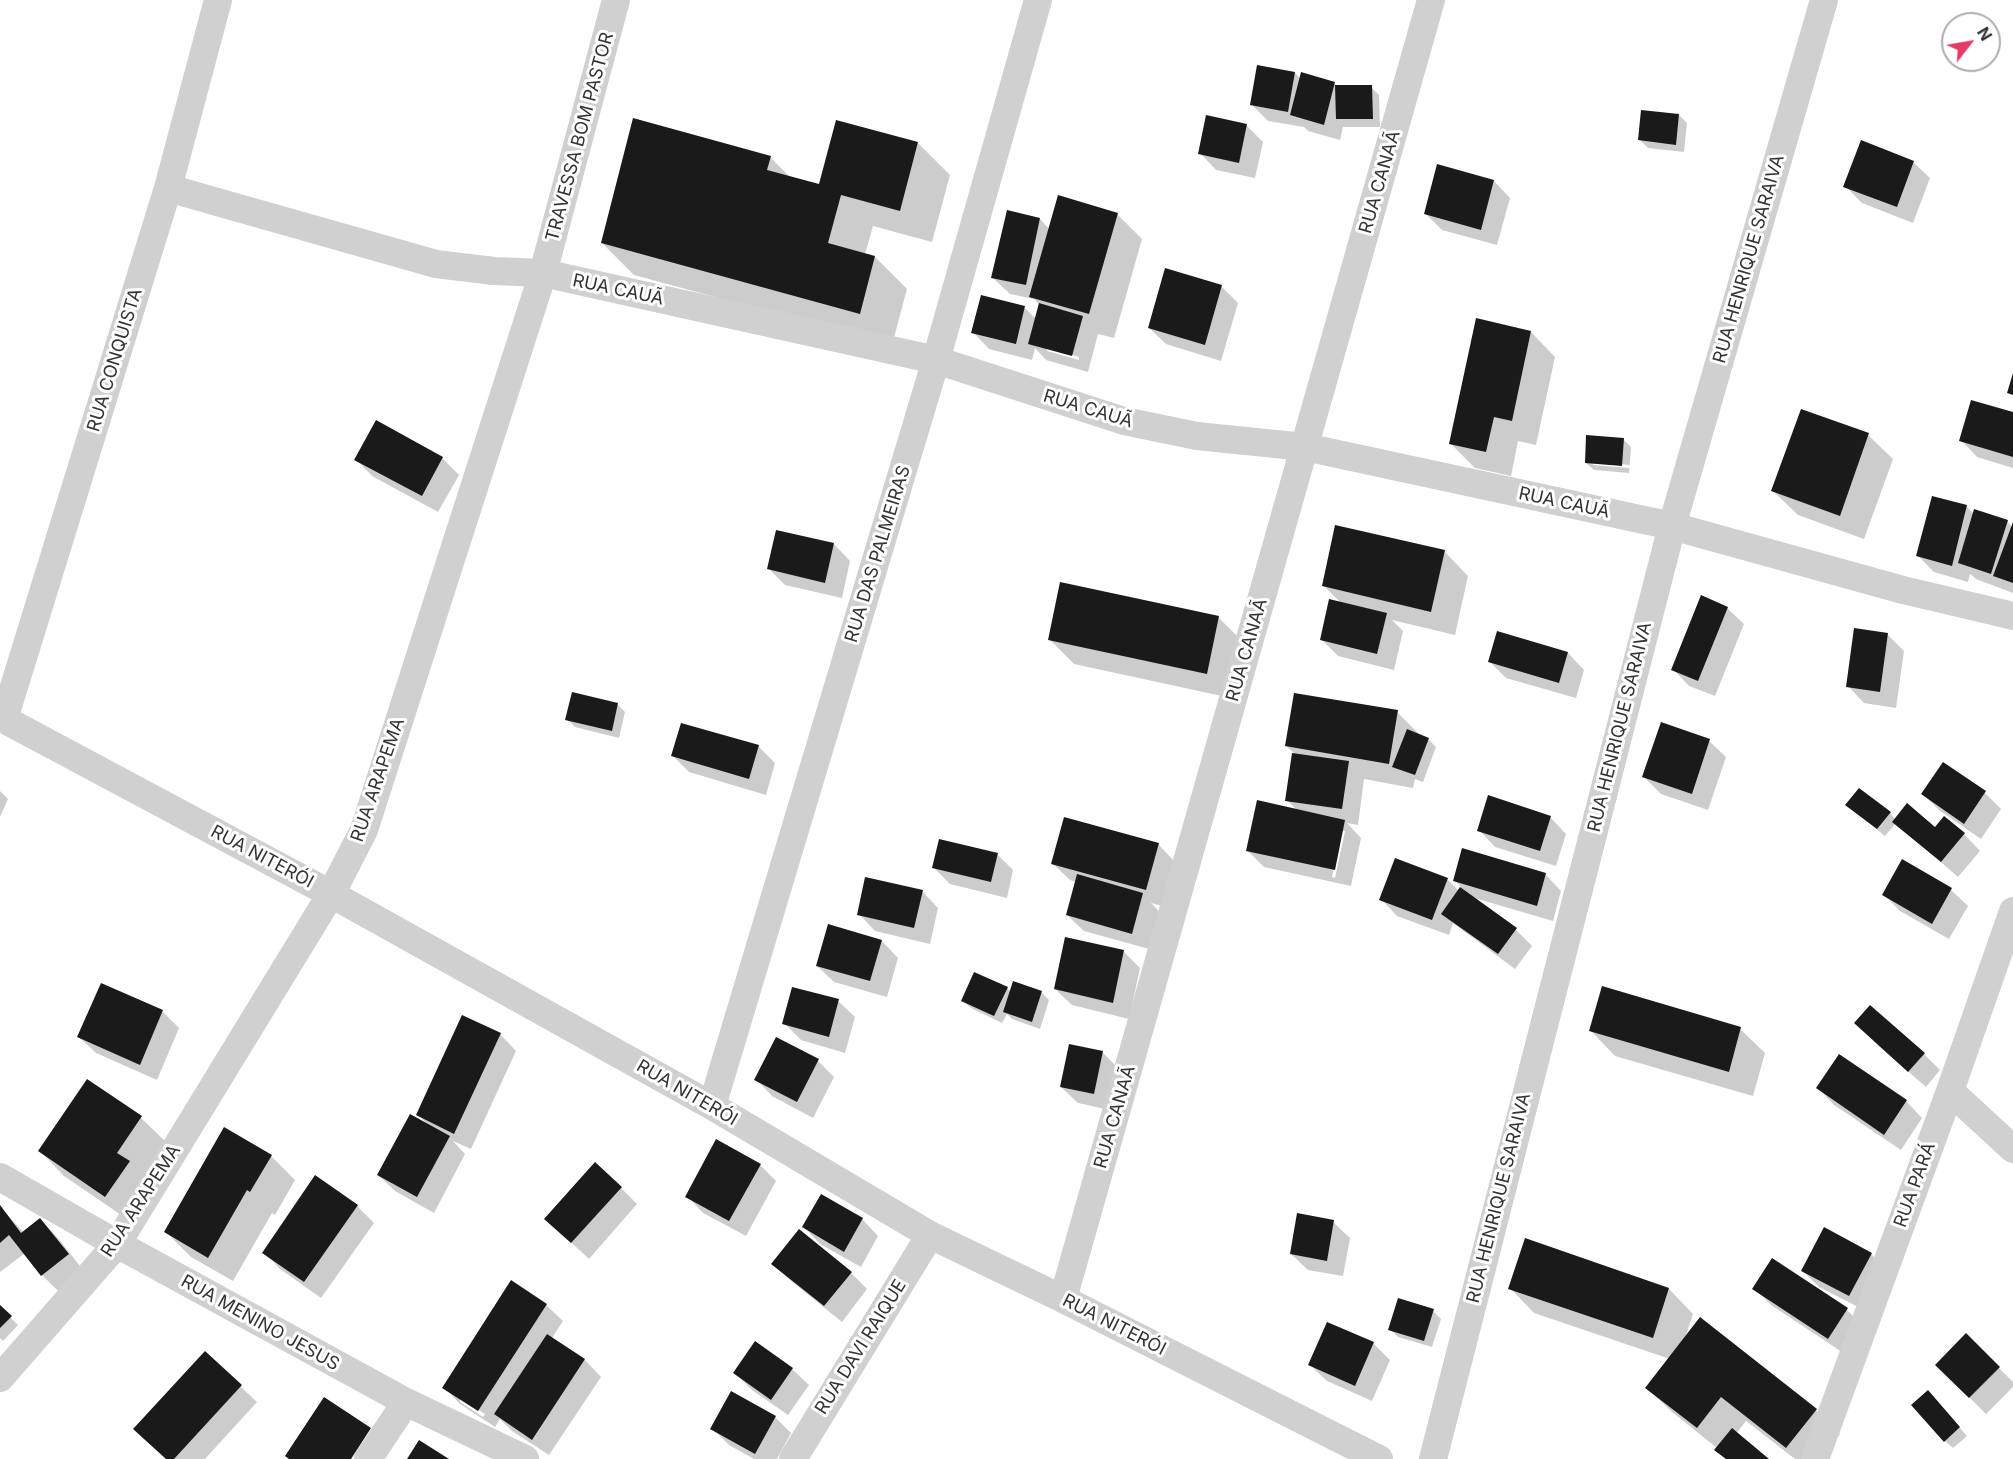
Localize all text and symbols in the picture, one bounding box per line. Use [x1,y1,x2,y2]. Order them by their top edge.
north arrow [1941,12,2001,72]
text: N [1973,23,1996,44]
street label: TRAVESSA BOM PASTOR [542,30,618,244]
street label: RUA CANAÃ [1355,128,1405,236]
street label: RUA HENRIQUE SARAIVA [1709,152,1789,366]
street label: RUA CAUÃ [571,270,665,310]
street label: RUA CONQUISTA [83,286,147,434]
street label: RUA CAUÃ [1041,385,1135,433]
street label: RUA DAS PALMEIRAS [841,463,915,645]
street label: RUA CAUÃ [1517,483,1611,523]
street label: RUA CANAÃ [1222,596,1272,704]
street label: RUA HENRIQUE SARAIVA [1583,620,1657,834]
street label: RUA ARAPEMA [347,715,409,845]
street label: RUA NITERÓI [207,821,317,893]
street label: RUA NITERÓI [633,1055,741,1131]
street label: RUA CANAÃ [1090,1063,1140,1171]
street label: RUA HENRIQUE SARAIVA [1462,1091,1536,1305]
street label: RUA PARÁ [1890,1140,1940,1230]
street label: RUA ARAPEMA [97,1141,185,1261]
street label: RUA MENINO JESUS [177,1271,343,1375]
street label: RUA DAVI RAIQUE [811,1276,911,1418]
street label: RUA NITERÓI [1059,1290,1169,1360]

